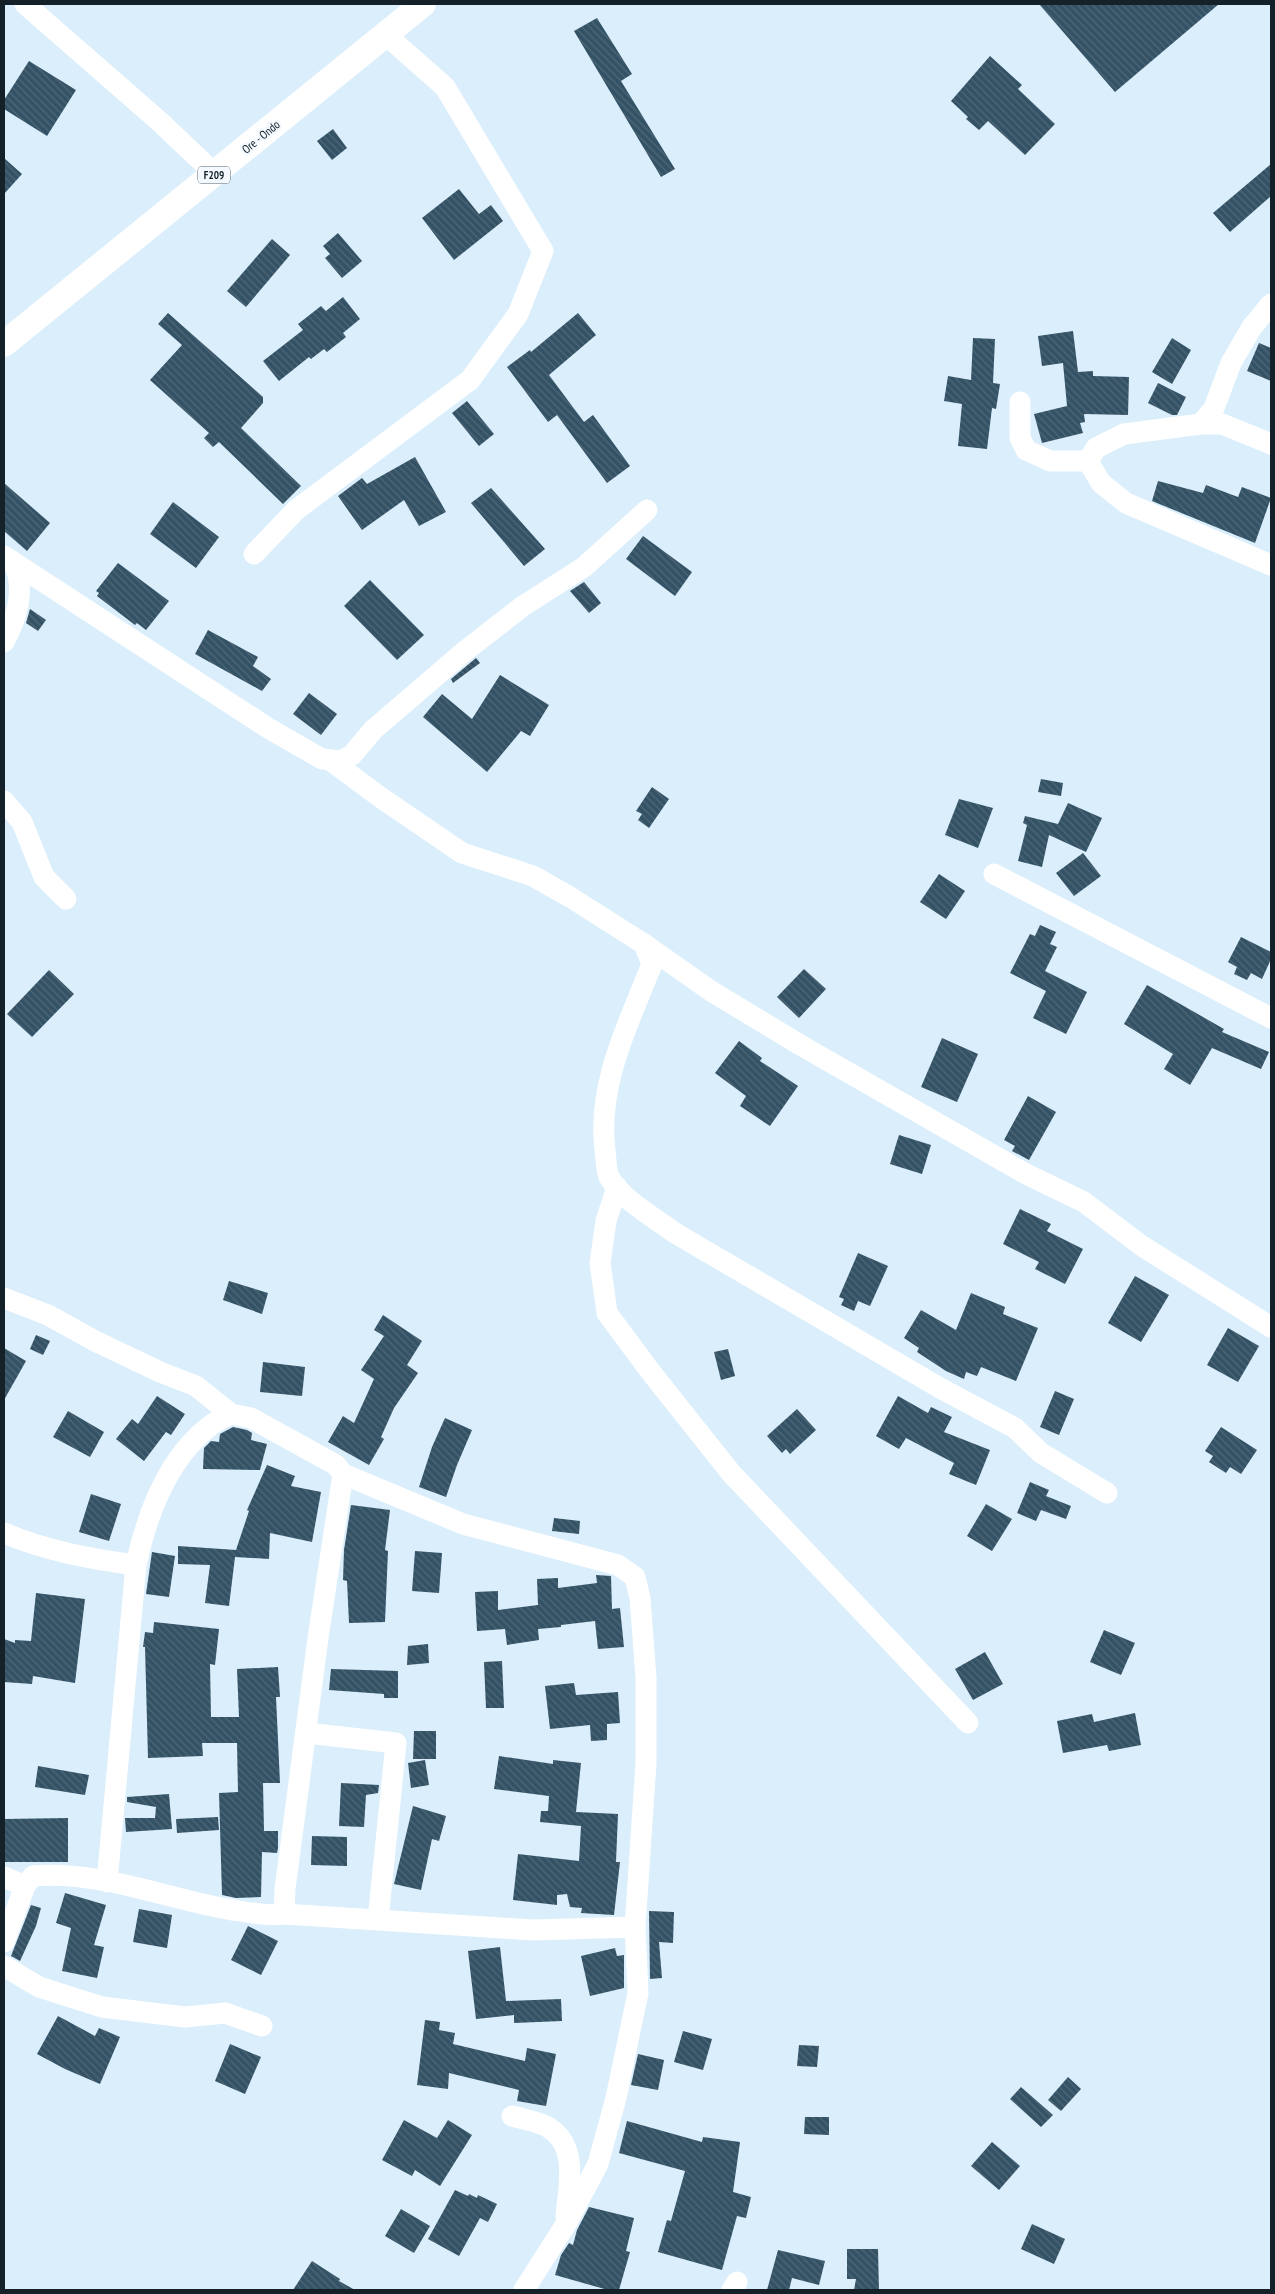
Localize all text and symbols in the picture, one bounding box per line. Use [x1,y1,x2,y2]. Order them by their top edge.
street label: Ore - Ondo [239,117,283,157]
road number: F209 [198,166,230,184]

